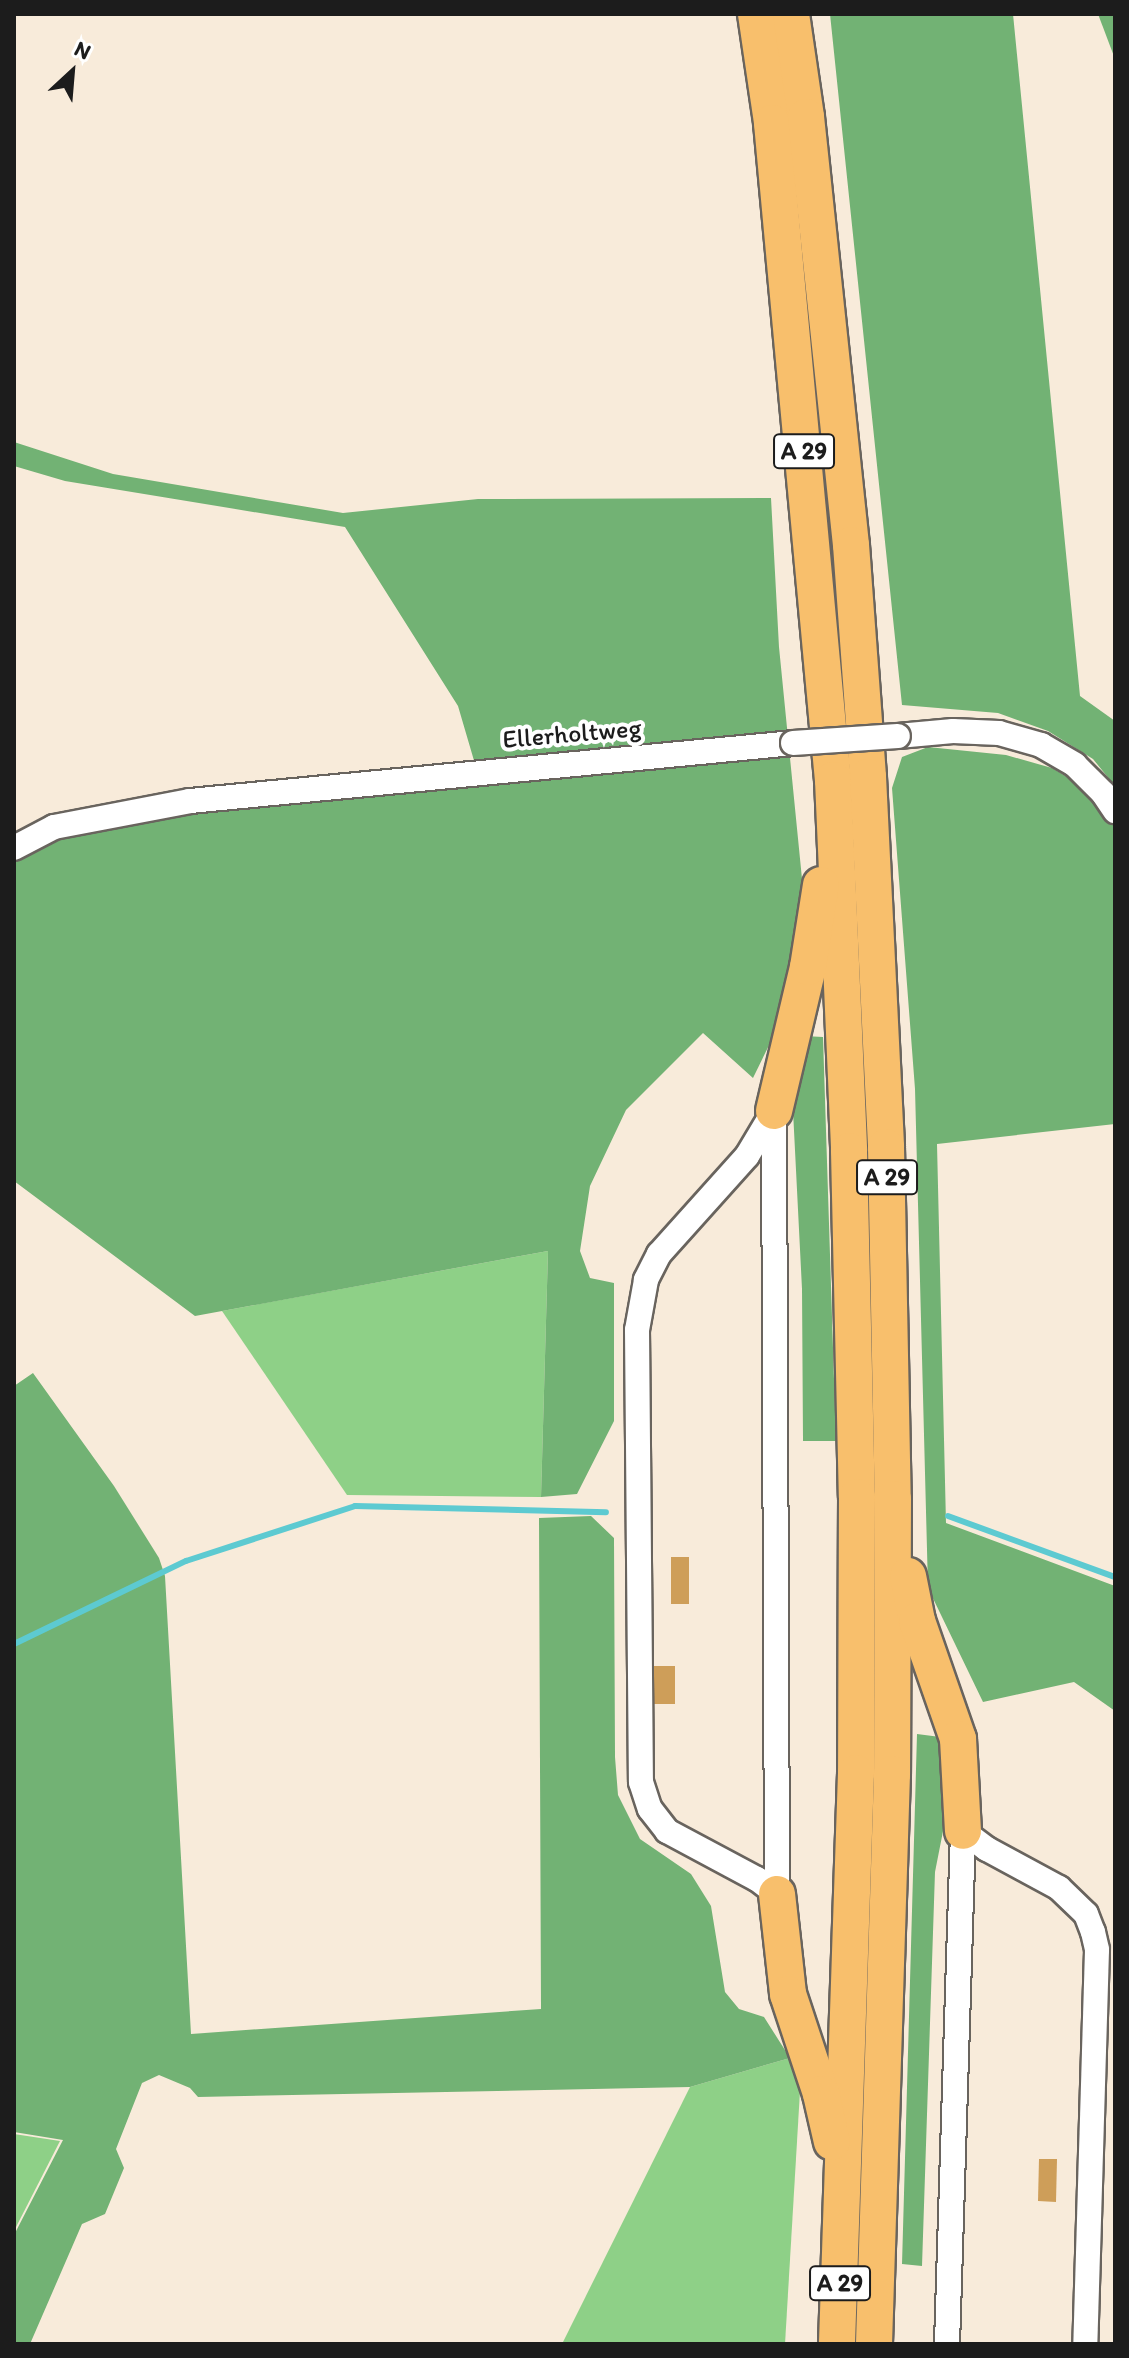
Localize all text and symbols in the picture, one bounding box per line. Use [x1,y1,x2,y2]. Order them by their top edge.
north arrow [32,32,112,112]
text: N [70,35,95,65]
road number: A 29 [772,431,836,471]
street label: Ellerholtweg [501,712,643,756]
road number: A 29 [855,1157,919,1197]
road number: A 29 [808,2263,872,2303]

